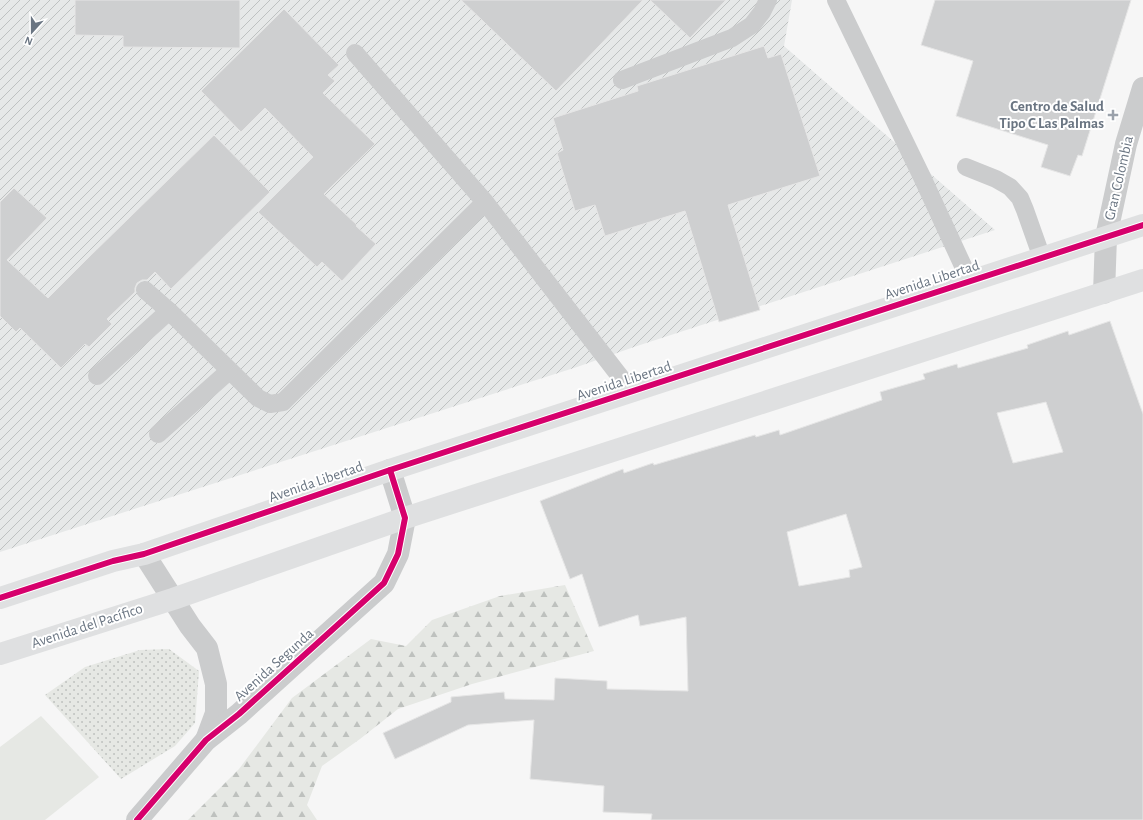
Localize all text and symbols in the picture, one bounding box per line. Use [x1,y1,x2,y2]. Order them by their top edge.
north arrow [12,12,52,52]
text: N [23,34,34,47]
place label: Centro de Salud Tipo C Las Palmas [999,99,1104,131]
marker: Centro de Salud Tipo C Las Palmas [1107,109,1119,121]
street label: Gran Colombia [1102,134,1136,222]
street label: Avenida Libertad [883,258,982,302]
street label: Avenida Libertad [575,359,674,403]
street label: Avenida Libertad [267,459,365,505]
street label: Avenida del Pacífico [29,601,145,651]
street label: Avenida Segunda [232,626,317,704]

